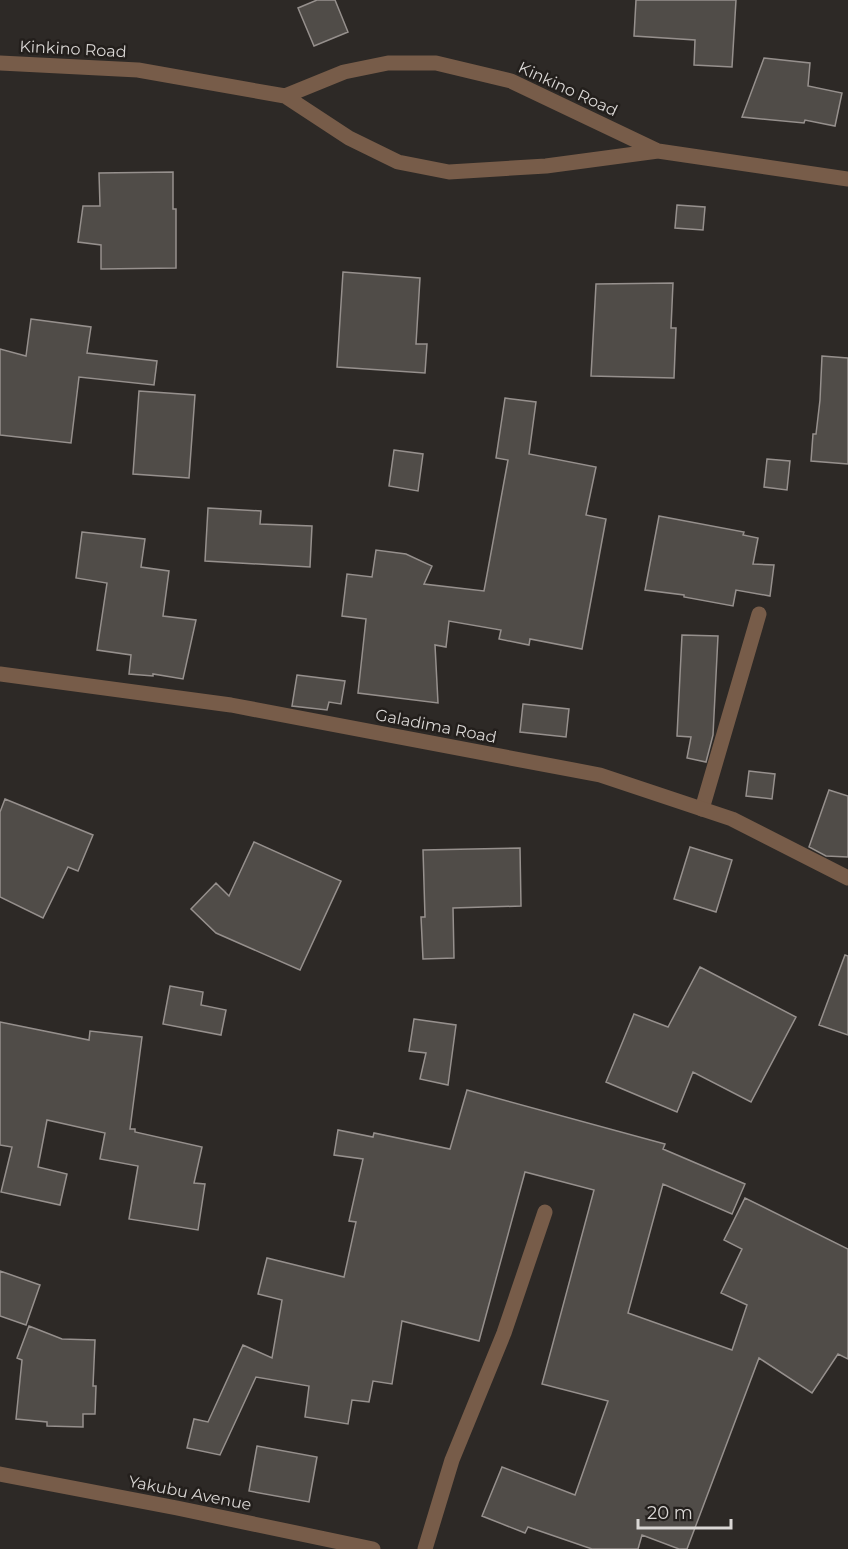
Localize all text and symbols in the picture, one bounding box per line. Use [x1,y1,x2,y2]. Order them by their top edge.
street label: Kinkino Road [19,37,127,61]
street label: Kinkino Road [515,58,621,120]
street label: Galadima Road [374,705,498,747]
street label: Yakubu Avenue [127,1472,253,1514]
scale bar [638,1492,731,1530]
text: 20 m [647,1502,693,1524]

